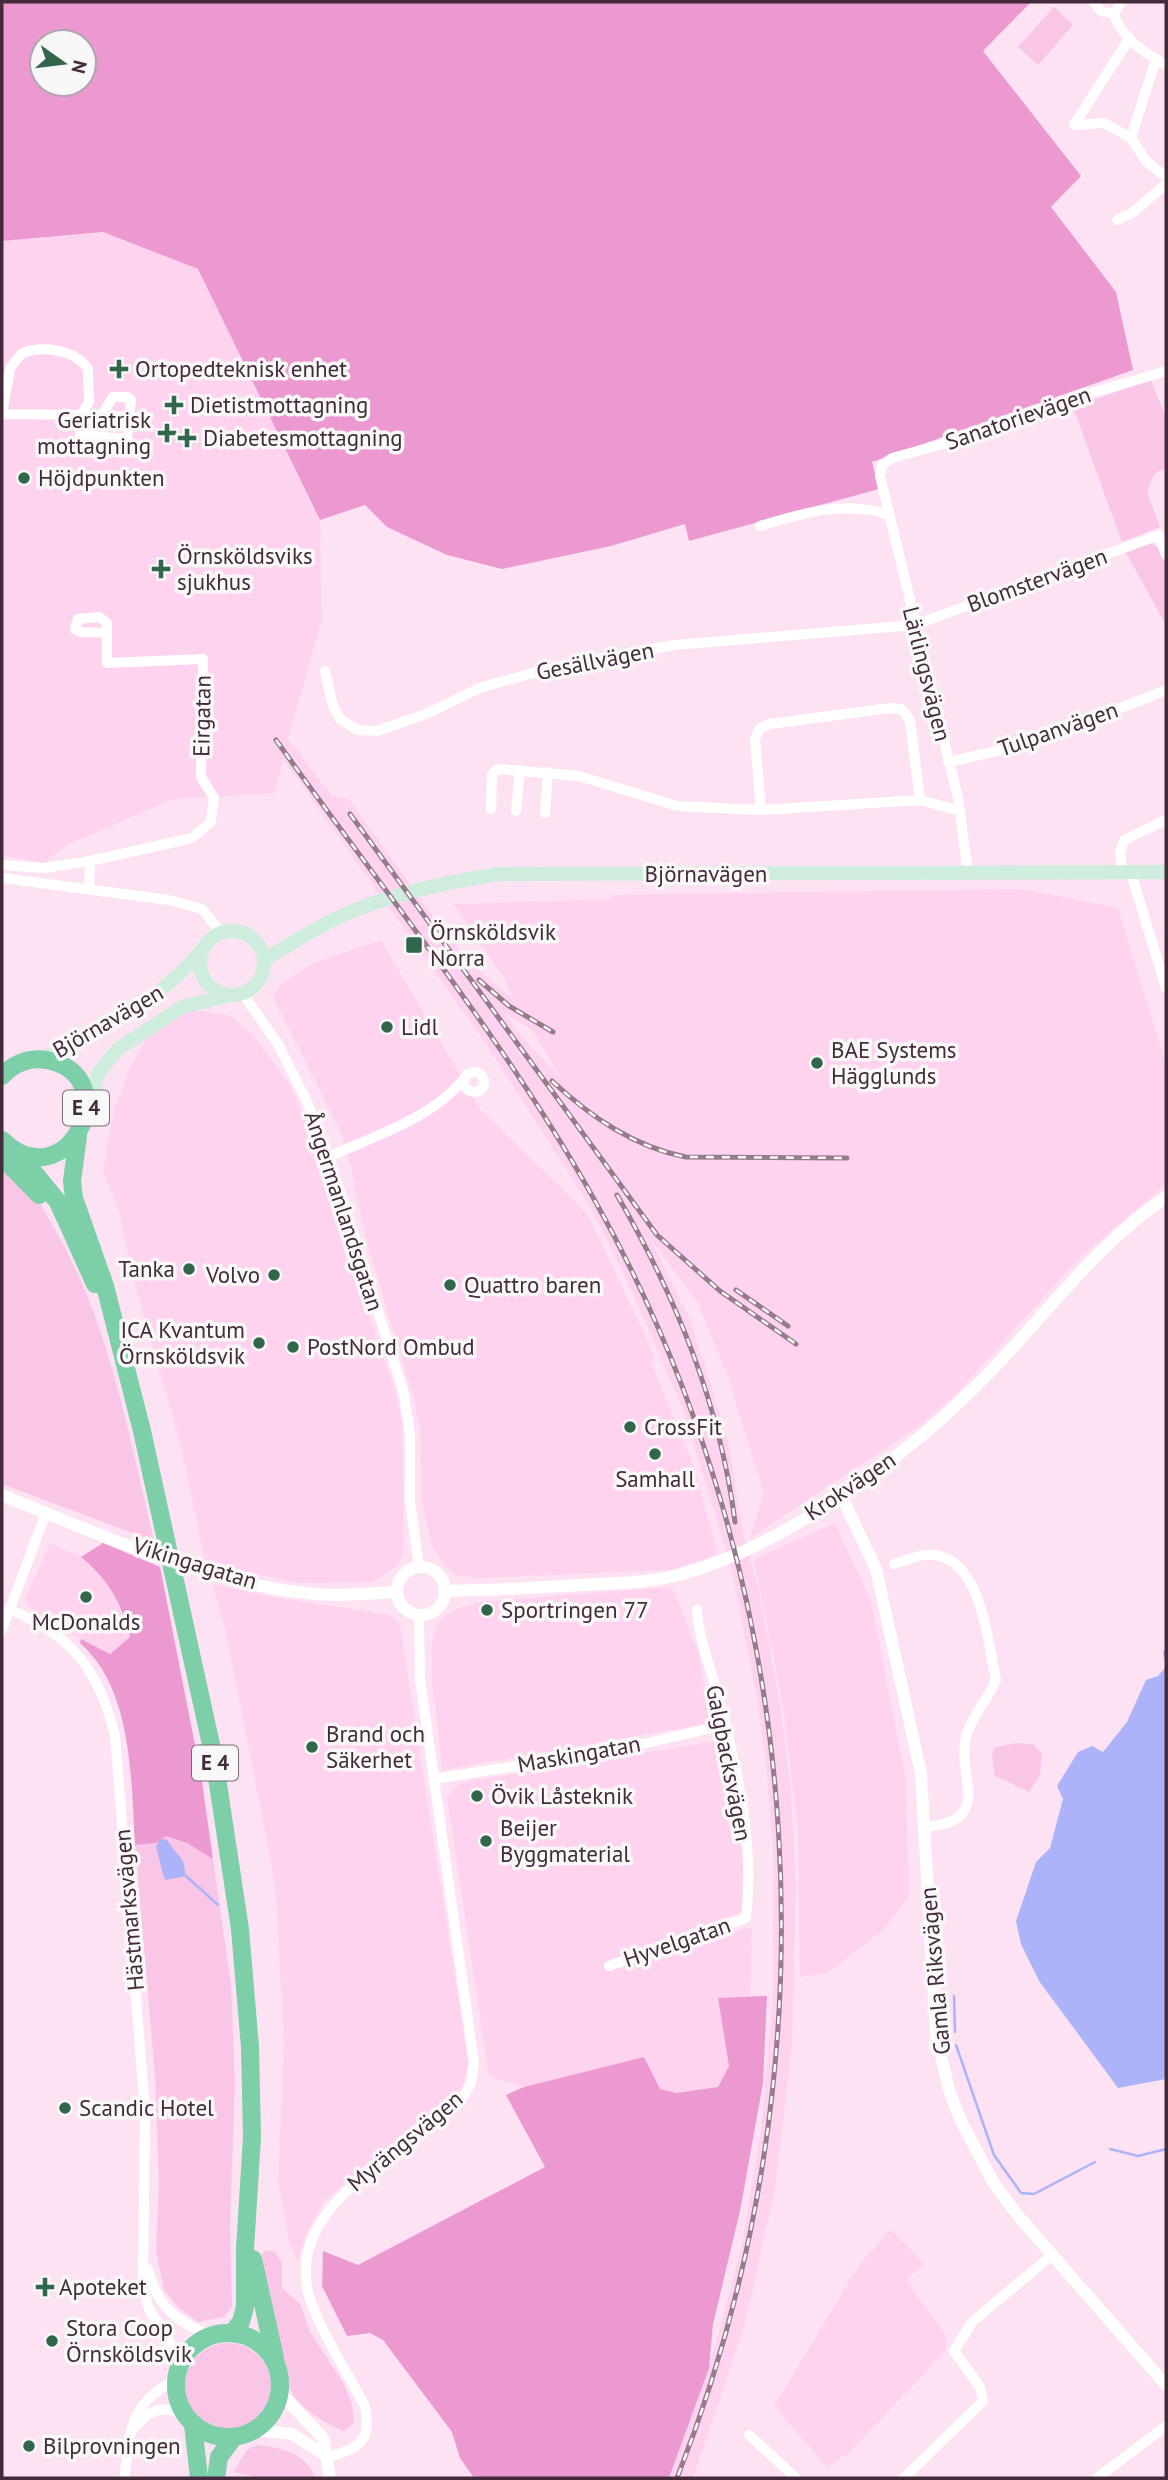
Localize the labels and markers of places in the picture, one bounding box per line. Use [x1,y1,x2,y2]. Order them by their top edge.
place label: Ortopedteknisk enhet [135,354,347,383]
marker: Ortopedteknisk enhet [109,359,129,379]
place label: Dietistmottagning [190,390,368,419]
marker: Dietistmottagning [164,395,184,415]
place label: Geriatrisk mottagning [37,405,151,460]
marker: Geriatrisk mottagning [157,423,177,443]
place label: Diabetesmottagning [203,423,403,452]
marker: Diabetesmottagning [177,428,197,448]
place label: Höjdpunkten [38,463,165,492]
marker: Höjdpunkten [16,470,32,486]
place label: Örnsköldsviks sjukhus [177,541,313,596]
marker: Örnsköldsviks sjukhus [151,559,171,579]
place label: Örnsköldsvik Norra [430,917,556,972]
marker: Örnsköldsvik Norra [404,935,424,955]
place label: Lidl [401,1012,438,1041]
marker: Lidl [379,1019,395,1035]
place label: BAE Systems Hägglunds [831,1035,957,1090]
marker: BAE Systems Hägglunds [809,1055,825,1071]
place label: Tanka [118,1254,175,1283]
place label: Volvo [205,1260,260,1289]
marker: Tanka [181,1261,197,1277]
marker: Volvo [266,1267,282,1283]
place label: Quattro baren [464,1270,601,1299]
marker: Quattro baren [442,1277,458,1293]
place label: ICA Kvantum Örnsköldsvik [119,1315,245,1370]
place label: PostNord Ombud [307,1332,475,1361]
marker: ICA Kvantum Örnsköldsvik [251,1335,267,1351]
marker: PostNord Ombud [285,1339,301,1355]
place label: CrossFit [644,1412,722,1441]
marker: CrossFit [622,1419,638,1435]
marker: Samhall [647,1446,663,1462]
place label: Samhall [615,1464,695,1493]
marker: McDonalds [78,1589,94,1605]
place label: Sportringen 77 [501,1595,649,1624]
marker: Sportringen 77 [479,1602,495,1618]
place label: McDonalds [32,1607,140,1636]
place label: Brand och Säkerhet [326,1719,425,1774]
marker: Brand och Säkerhet [304,1739,320,1755]
place label: Övik Låsteknik [491,1781,633,1810]
marker: Övik Låsteknik [469,1788,485,1804]
place label: Beijer Byggmaterial [500,1813,630,1868]
marker: Beijer Byggmaterial [478,1833,494,1849]
place label: Scandic Hotel [79,2093,214,2122]
marker: Scandic Hotel [57,2100,73,2116]
place label: Apoteket [59,2272,147,2301]
marker: Apoteket [37,2279,53,2295]
place label: Stora Coop Örnsköldsvik [66,2313,192,2368]
marker: Stora Coop Örnsköldsvik [44,2333,60,2349]
place label: Bilprovningen [43,2431,181,2460]
marker: Bilprovningen [21,2438,37,2454]

